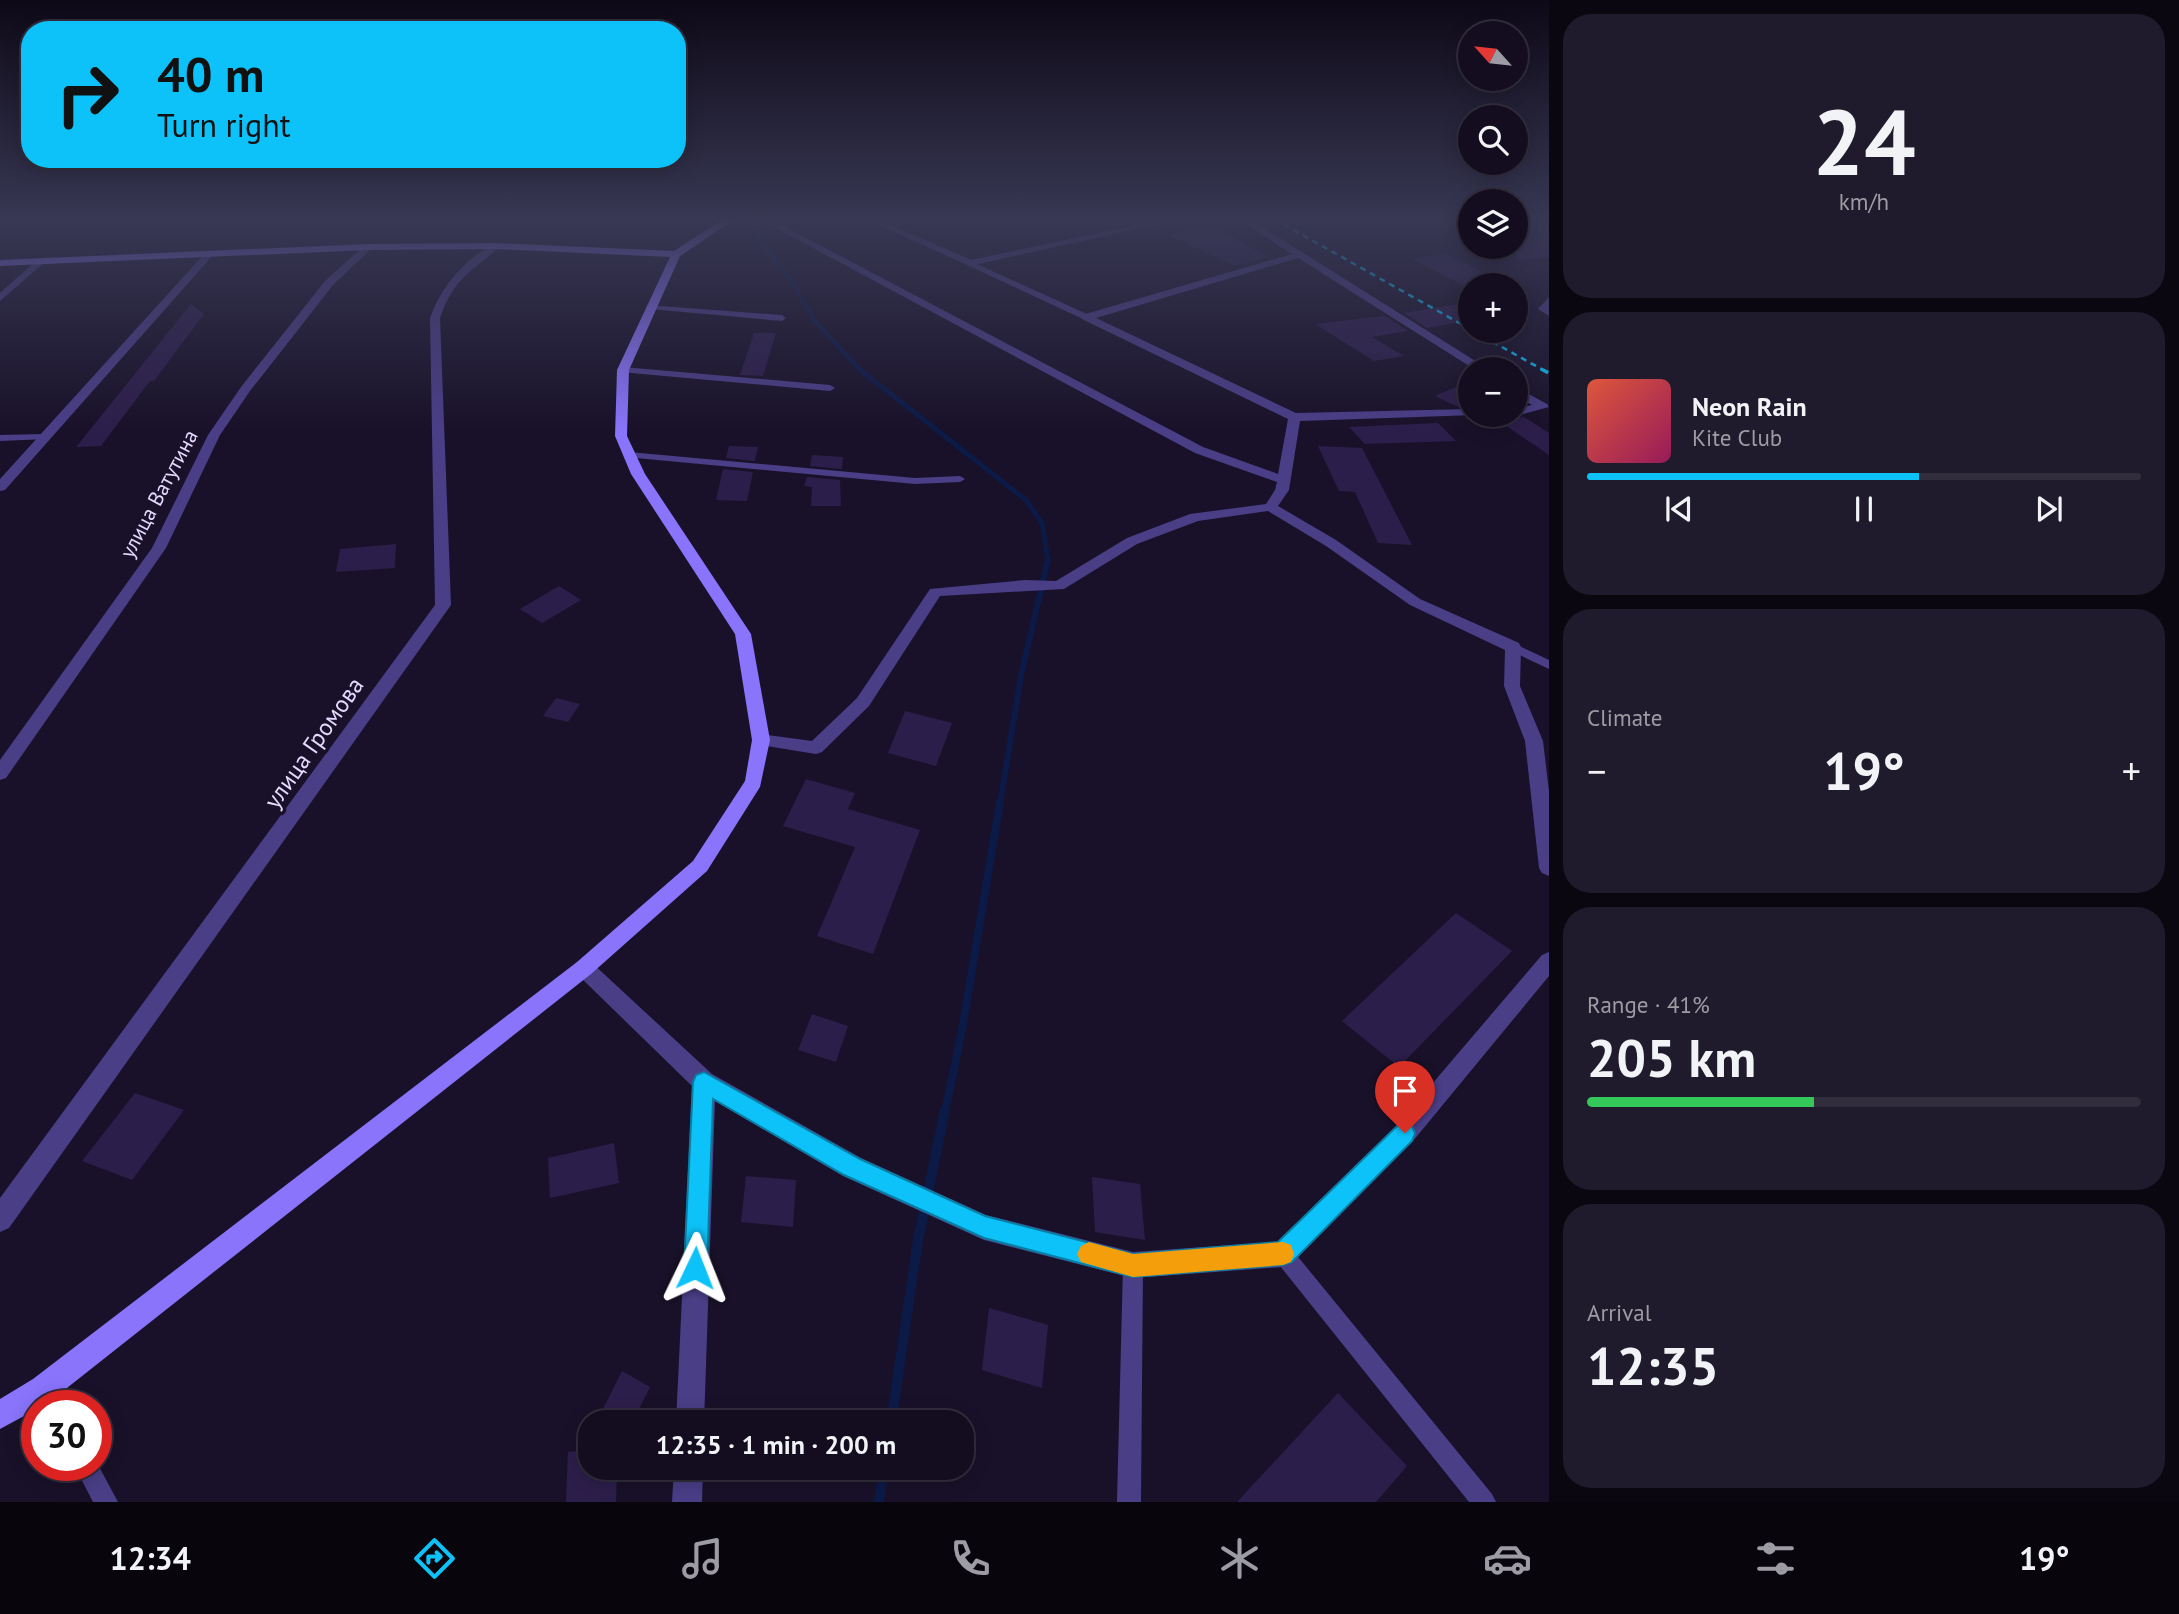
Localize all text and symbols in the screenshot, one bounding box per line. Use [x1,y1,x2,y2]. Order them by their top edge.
north arrow [1458,21,1528,91]
map controls [1458,21,1528,427]
text: 40 m [157,42,264,106]
icon: right [42,49,133,140]
text: 24 [1812,82,1916,200]
text: Turn right [157,104,291,146]
button: search [1458,105,1528,175]
text: km/h [1839,187,1889,216]
button: layers [1458,189,1528,259]
button: + [1458,273,1528,343]
button: − [1458,357,1528,427]
text: Neon Rain [1692,390,1807,423]
text: Kite Club [1692,423,1782,452]
street label: улица Ватутина [113,425,204,563]
icon: previous [1660,490,1698,528]
icon: pause [1845,490,1883,528]
icon: next [2030,490,2068,528]
street label: улица Громова [257,671,370,814]
text: Climate [1587,703,1662,732]
text: 19° [1823,737,1905,804]
text: − [1587,746,1606,795]
text: + [2122,746,2141,795]
text: Range · 41% [1587,990,1710,1019]
text: 205 km [1587,1024,1756,1091]
pin [1375,1061,1435,1133]
icon: arrive [1386,1072,1424,1110]
position arrow [658,1231,732,1305]
text: Arrival [1587,1298,1651,1327]
text: 12:35 [1587,1332,1719,1399]
speed limit sign: 30 [21,1390,112,1481]
text: 12:35 · 1 min · 200 m [656,1428,896,1461]
icon: directions [410,1534,459,1583]
icon: music [678,1534,727,1583]
icon: phone [946,1534,995,1583]
icon: climate [1215,1534,1264,1583]
icon: car [1483,1534,1532,1583]
icon: filters [1751,1534,1800,1583]
text: 12:34 [110,1537,191,1579]
text: 19° [2019,1537,2069,1579]

